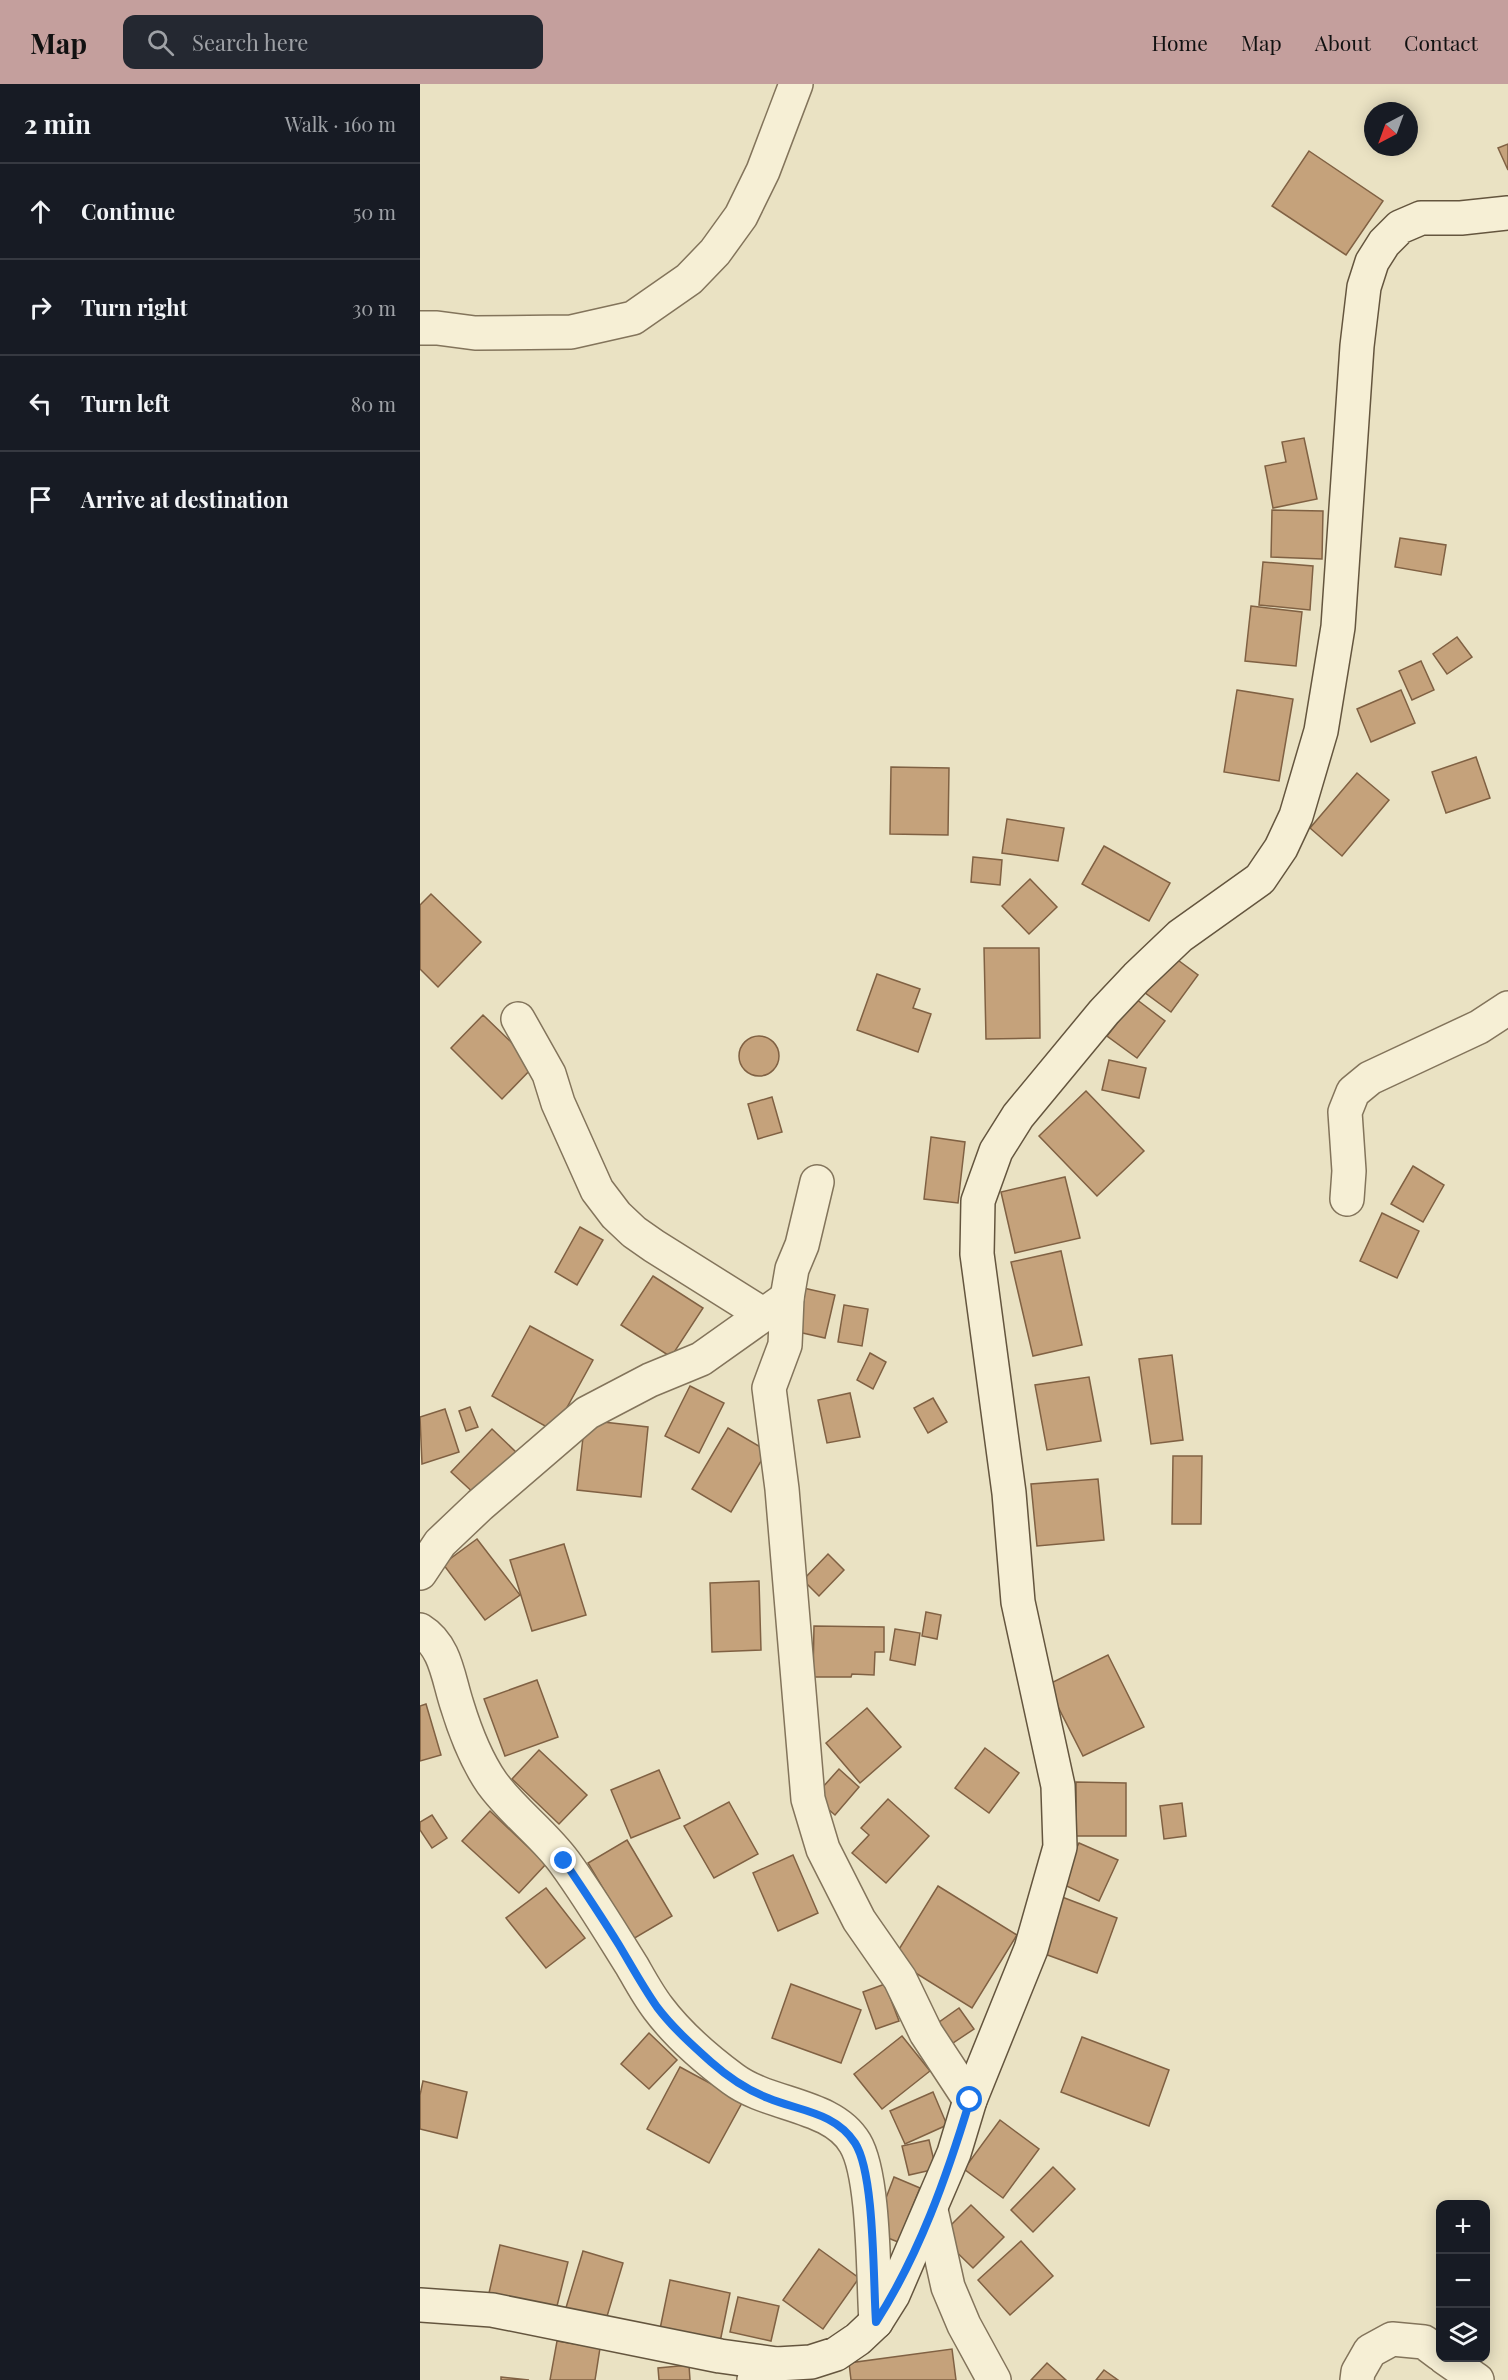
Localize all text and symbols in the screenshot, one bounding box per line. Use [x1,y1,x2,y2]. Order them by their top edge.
search box [123,15,543,69]
text: Map [30,24,87,61]
icon: search [144,26,177,59]
text: Search here [192,27,308,57]
text: Home [1152,28,1208,56]
text: Map [1241,28,1282,56]
text: About [1315,28,1371,56]
text: Contact [1404,28,1478,56]
north arrow [1364,102,1418,156]
text: 2 min [24,106,91,141]
text: Walk · 160 m [285,110,396,137]
icon: ahead [24,195,57,228]
text: Continue [81,196,175,226]
text: 50 m [353,198,396,225]
icon: right [24,291,57,324]
text: Turn right [81,292,187,322]
text: 30 m [352,294,396,321]
icon: left [24,387,57,420]
text: Turn left [81,388,170,418]
text: 80 m [351,390,396,417]
icon: arrive [24,483,57,516]
text: Arrive at destination [81,484,289,514]
route end [550,1847,576,1873]
route start [956,2086,982,2112]
map controls [1436,2200,1490,2362]
button: + [1436,2200,1490,2254]
button: − [1436,2254,1490,2308]
button: layers [1436,2308,1490,2362]

